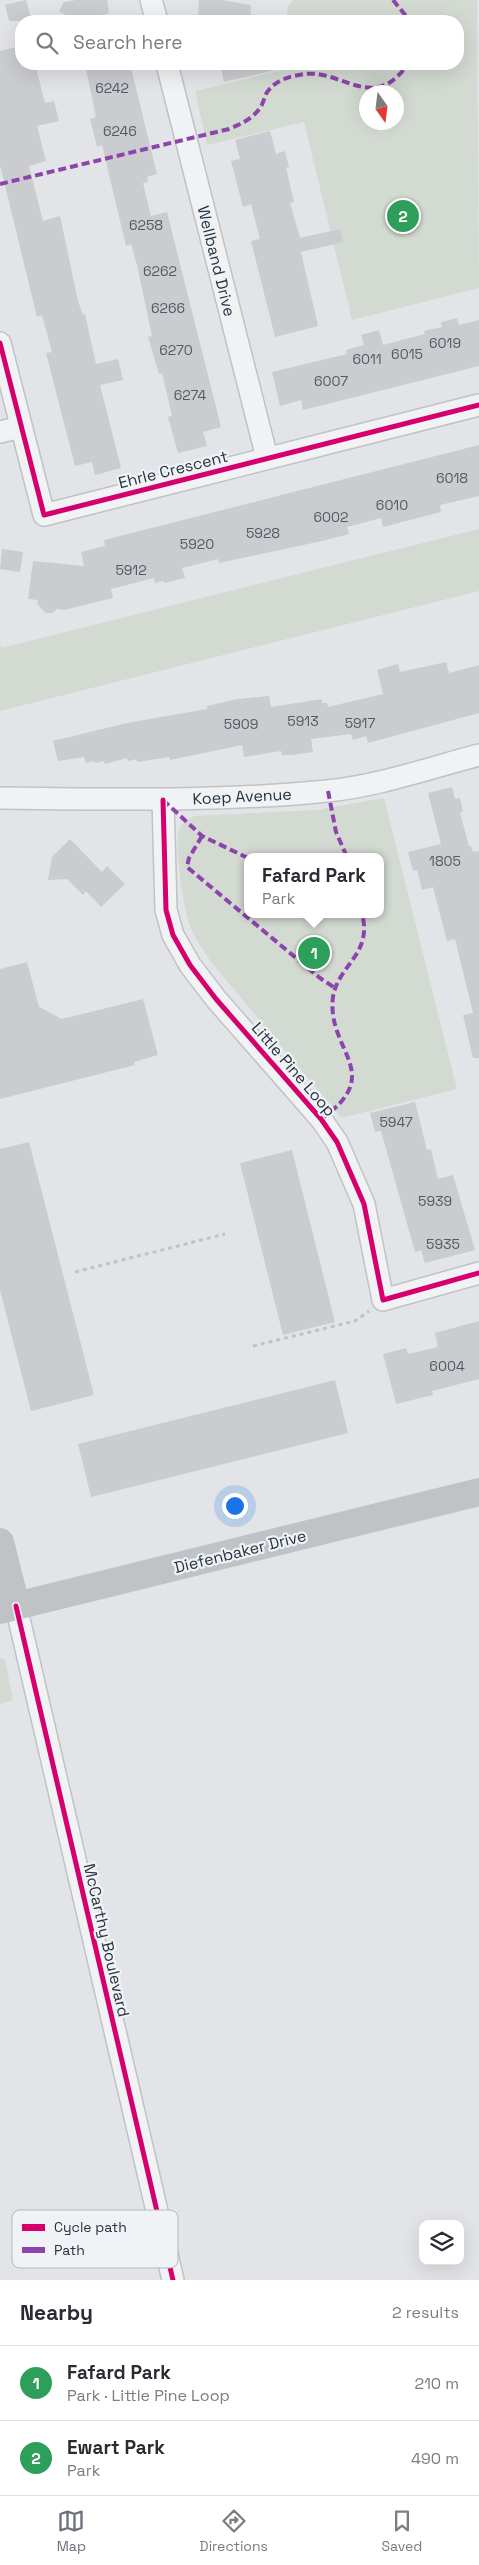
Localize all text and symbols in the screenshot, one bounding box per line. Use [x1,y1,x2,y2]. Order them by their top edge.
search box [15,15,464,70]
icon: search [33,29,61,57]
text: Search here [73,30,183,55]
house number: 6242 [95,79,129,97]
north arrow [359,85,404,130]
house number: 6246 [103,122,137,140]
pin: 2 [387,197,419,235]
street label: Wellband Drive [193,204,240,319]
house number: 6258 [129,216,163,234]
house number: 6262 [143,262,177,280]
house number: 6266 [151,299,185,317]
house number: 6019 [429,334,461,352]
house number: 6270 [159,341,193,359]
house number: 6015 [391,345,423,363]
house number: 6011 [352,350,382,368]
house number: 6007 [314,372,348,390]
house number: 6274 [174,386,207,404]
street label: Ehrle Crescent [116,446,230,493]
house number: 6018 [436,469,468,487]
house number: 6010 [376,496,408,514]
house number: 6002 [314,508,348,526]
house number: 5928 [246,524,280,542]
house number: 5920 [180,535,214,553]
house number: 5912 [115,561,147,579]
house number: 5913 [287,712,319,730]
house number: 5917 [345,714,375,732]
house number: 5909 [224,715,258,733]
street label: Koep Avenue [192,783,292,810]
house number: 1805 [429,852,461,870]
popup [244,853,384,918]
text: Fafard Park [262,863,366,888]
text: Park [262,888,295,909]
pin: 1 [298,934,330,972]
street label: Little Pine Loop [247,1018,340,1121]
house number: 5947 [379,1113,413,1131]
house number: 5939 [418,1192,452,1210]
house number: 5935 [426,1235,460,1253]
house number: 6004 [429,1357,465,1375]
your location [222,1493,248,1519]
street label: Diefenbaker Drive [172,1525,308,1578]
street label: McCarthy Boulevard [79,1861,134,2019]
legend [12,2210,178,2268]
text: Cycle path [54,2218,127,2236]
map controls [419,2220,464,2265]
button: layers [419,2220,464,2265]
text: Path [54,2241,85,2259]
text: Nearby [20,2299,93,2326]
text: 2 results [392,2302,459,2323]
text: Fafard Park [67,2360,171,2385]
text: 1 [32,2373,40,2394]
text: 210 m [415,2373,459,2394]
text: Park · Little Pine Loop [67,2385,230,2406]
text: Ewart Park [67,2435,165,2460]
text: 2 [31,2448,41,2469]
text: 490 m [411,2448,459,2469]
text: Park [67,2460,100,2481]
tab: Map [57,2507,86,2555]
tab: Directions [199,2507,268,2555]
tab: Saved [381,2507,422,2555]

